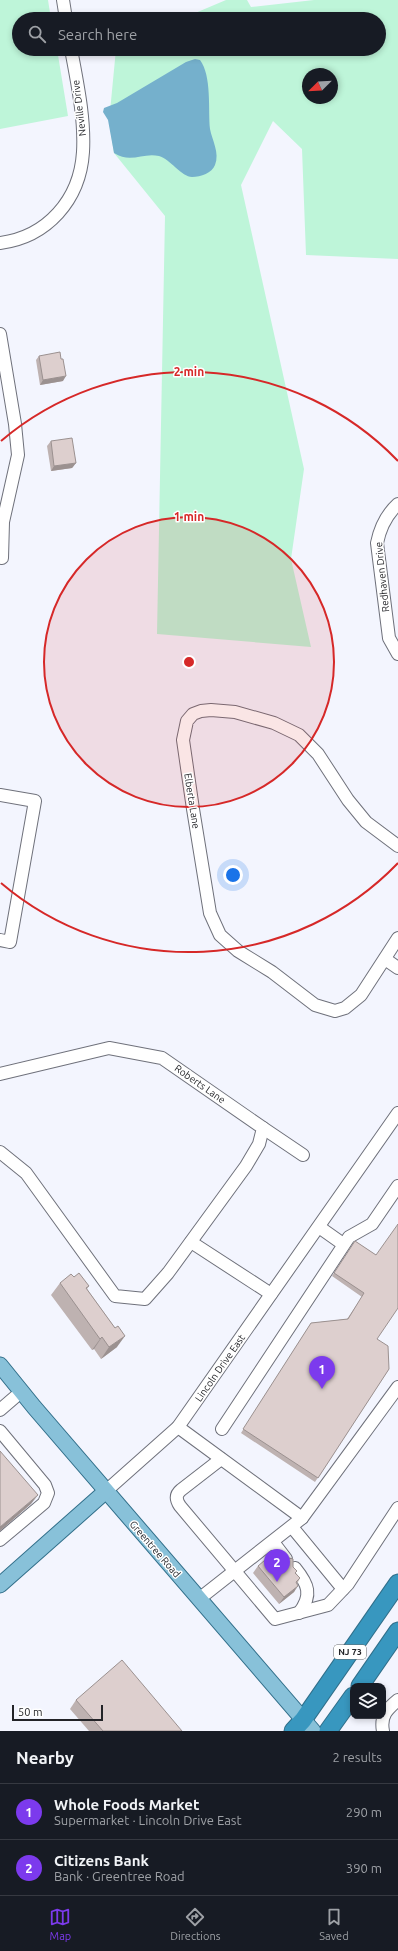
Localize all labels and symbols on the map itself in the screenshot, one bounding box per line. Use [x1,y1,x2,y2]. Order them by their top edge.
north arrow [302,68,338,104]
street label: Neville Drive [70,79,88,137]
text: 2 min [174,365,204,378]
text: 1 min [174,510,204,523]
street label: Redhaven Drive [373,541,391,613]
centre of rings [182,655,196,669]
street label: Elberta Lane [182,772,202,830]
your location [223,865,243,885]
street label: Roberts Lane [173,1063,227,1105]
street label: Lincoln Drive East [193,1332,247,1404]
pin: 1 [309,1356,335,1389]
street label: Greentree Road [127,1519,183,1580]
pin: 2 [264,1549,290,1582]
road number: NJ 73 [334,1645,366,1659]
scale bar [12,1703,103,1722]

